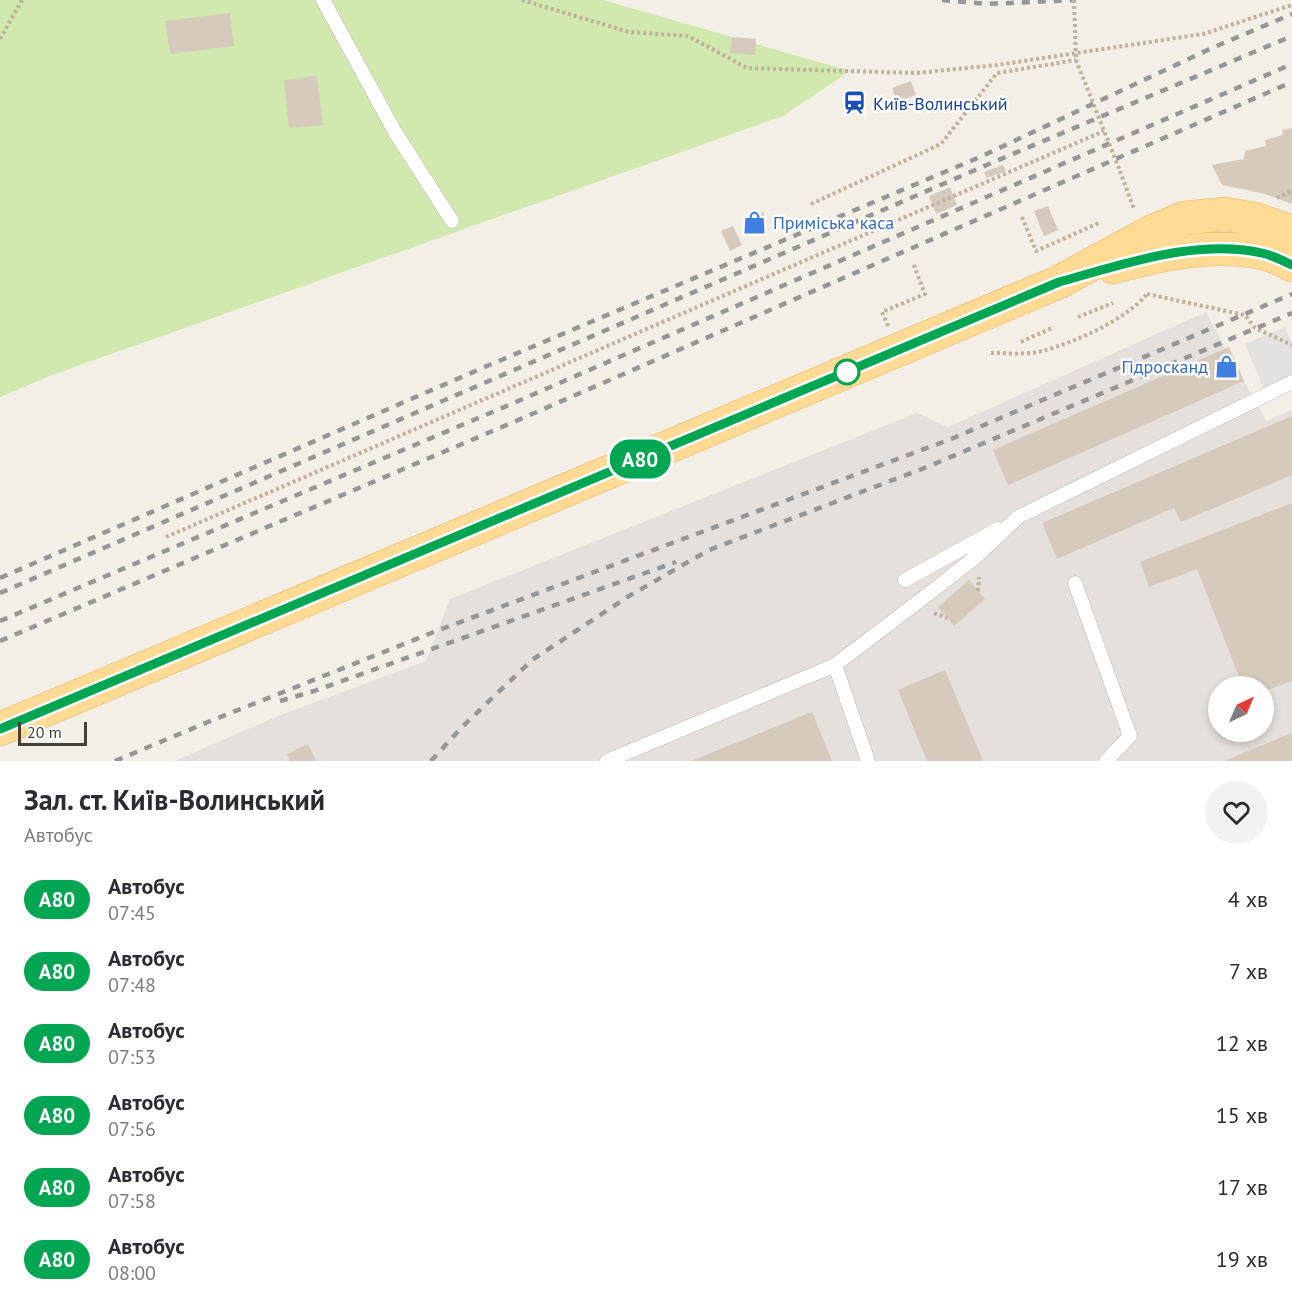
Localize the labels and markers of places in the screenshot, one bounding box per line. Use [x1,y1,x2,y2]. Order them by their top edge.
station icon: Київ-Волинський [842,90,868,116]
place label: Київ-Волинський [873,92,1008,115]
shop icon: Приміська каса [742,209,768,235]
place label: Приміська каса [773,211,894,234]
shop icon: Гідросканд [1213,353,1239,379]
place label: Гідросканд [1121,355,1208,378]
unlabelled marker [834,359,860,385]

